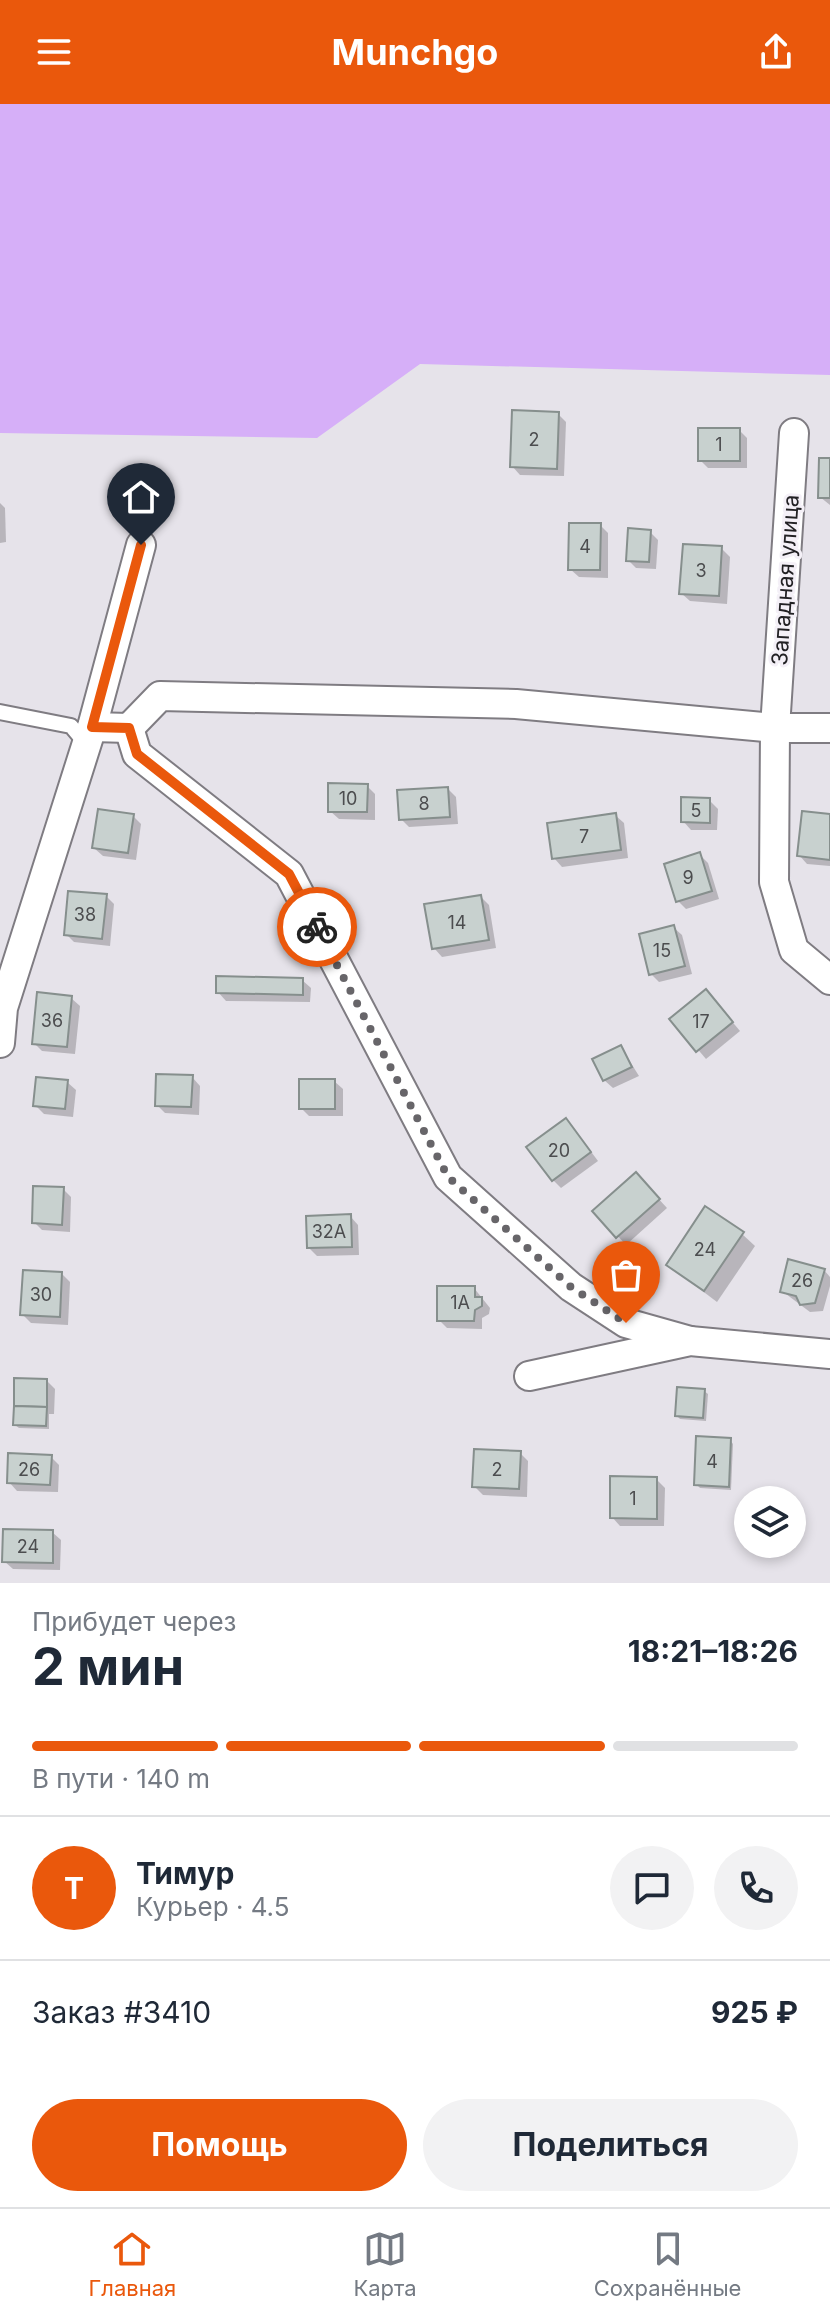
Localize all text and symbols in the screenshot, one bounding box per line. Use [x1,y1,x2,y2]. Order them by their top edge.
icon: menu [32,30,76,74]
text: Munchgo [332,30,498,74]
icon: share [754,30,798,74]
house number: 2 [529,429,539,450]
house number: 1 [715,434,723,455]
pin [107,463,175,545]
icon: home [119,475,163,519]
street label: Западная улица [766,494,804,666]
house number: 4 [579,536,591,557]
house number: 3 [695,560,707,581]
house number: 10 [339,788,357,809]
house number: 8 [418,793,430,814]
house number: 5 [691,800,701,821]
house number: 7 [579,826,589,847]
house number: 9 [682,867,694,888]
courier [277,887,357,967]
house number: 38 [74,904,96,925]
icon: bike [295,905,339,949]
house number: 14 [448,912,466,933]
house number: 15 [653,940,671,961]
house number: 36 [41,1010,63,1031]
house number: 17 [692,1011,710,1032]
house number: 20 [548,1140,570,1161]
house number: 32А [312,1221,346,1242]
house number: 24 [694,1239,716,1260]
pin [592,1241,660,1323]
icon: bag [604,1253,648,1297]
house number: 26 [791,1270,813,1291]
house number: 30 [30,1284,52,1305]
house number: 1А [450,1292,470,1313]
house number: 4 [706,1451,718,1472]
house number: 26 [18,1459,40,1480]
house number: 2 [492,1459,502,1480]
map controls [734,1486,806,1558]
button: layers [734,1486,806,1558]
house number: 1 [629,1488,637,1509]
house number: 24 [17,1536,39,1557]
text: Прибудет через [32,1606,236,1637]
text: 18:21–18:26 [628,1633,798,1669]
text: 2 мин [32,1635,184,1698]
text: В пути · 140 m [32,1763,210,1794]
button: chat [610,1846,694,1930]
button: phone [714,1846,798,1930]
text: Тимур [136,1855,234,1891]
text: Т [64,1870,84,1906]
text: Курьер · 4.5 [136,1891,290,1922]
text: Заказ #3410 [32,1994,211,2030]
text: 925 ₽ [711,1994,798,2030]
button: Помощь [32,2099,407,2191]
button: Поделиться [423,2099,798,2191]
tab: Главная [89,2227,176,2301]
tab: Карта [353,2227,417,2301]
tab: Сохранённые [594,2227,741,2301]

